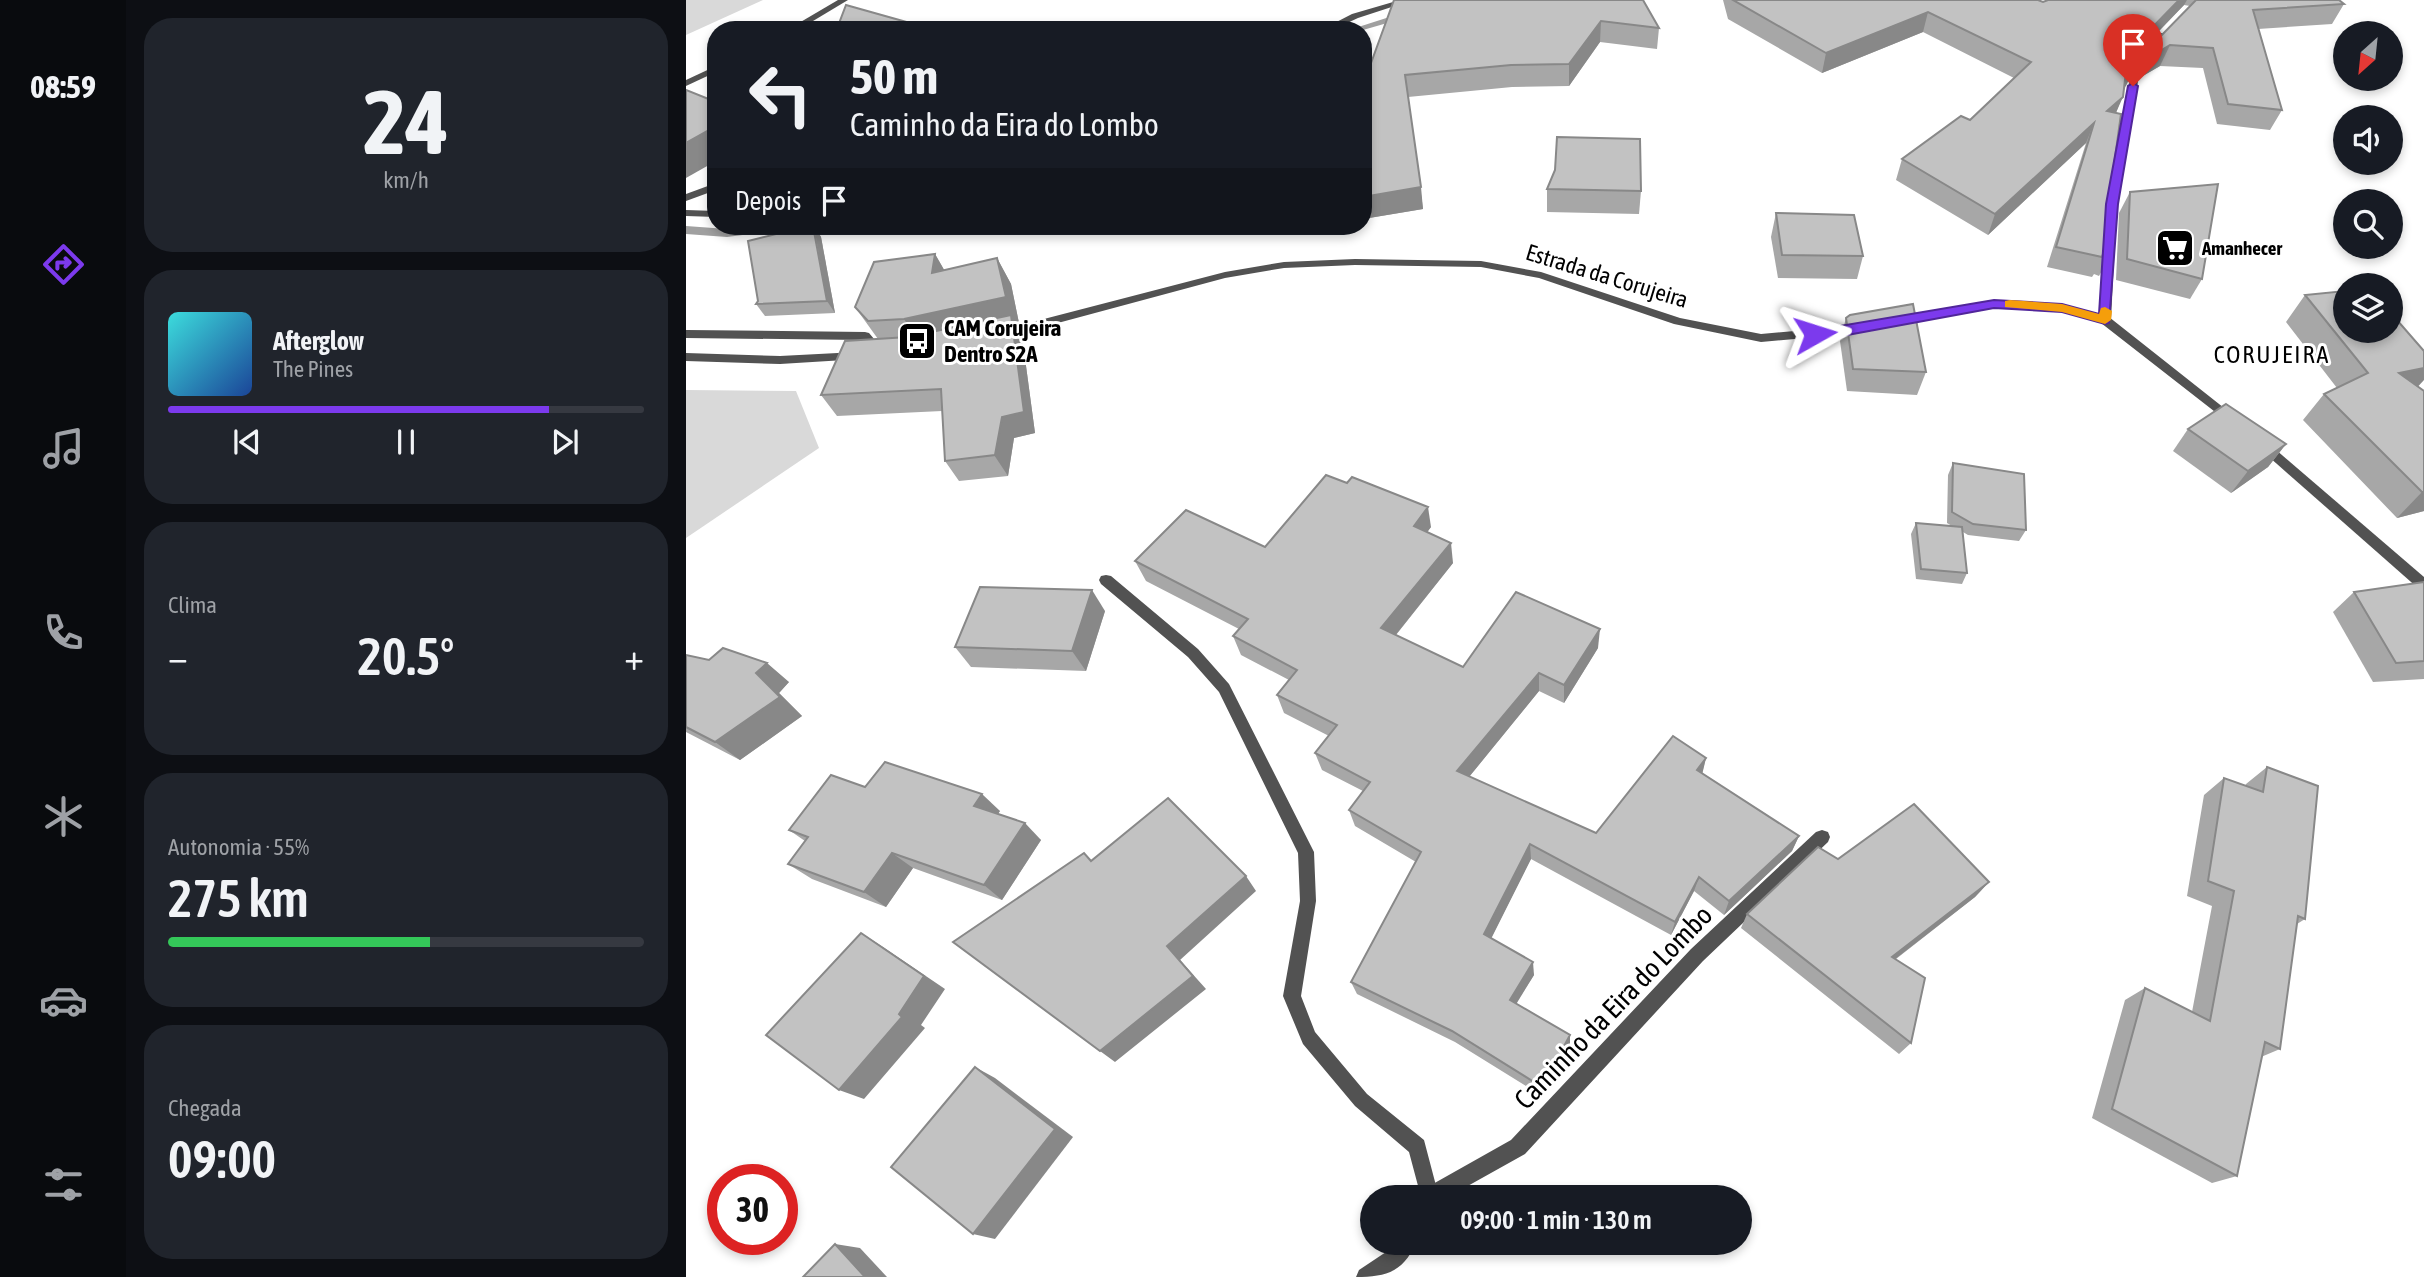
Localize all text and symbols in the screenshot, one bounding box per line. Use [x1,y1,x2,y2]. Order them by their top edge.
pin [2103,14,2163,86]
north arrow [2333,21,2403,91]
map controls [2333,21,2403,343]
icon: arrive [2114,25,2152,63]
text: 50 m [850,48,938,104]
icon: left [735,49,826,140]
text: 08:59 [30,68,96,105]
text: 24 [363,69,449,173]
button: sound [2333,105,2403,175]
text: Caminho da Eira do Lombo [850,106,1159,143]
text: km/h [383,167,429,193]
icon: arrive [815,182,853,220]
text: Depois [735,186,801,216]
button: search [2333,189,2403,259]
supermarket icon: Amanhecer [2154,227,2196,269]
place label: Amanhecer [2201,237,2282,259]
street label: Estrada da Corujeira [1523,239,1691,313]
icon: directions [39,240,88,289]
button: layers [2333,273,2403,343]
position arrow [1778,297,1852,371]
place label: CAM Corujeira Dentro S2A [944,315,1062,367]
bus stop icon: CAM Corujeira Dentro S2A [896,320,938,362]
text: Afterglow [273,326,364,356]
district label: CORUJEIRA [2214,341,2330,368]
text: The Pines [273,356,353,382]
icon: previous [228,423,266,461]
icon: pause [387,423,425,461]
icon: next [546,423,584,461]
icon: music [39,424,88,473]
text: Clima [168,592,217,618]
icon: phone [39,608,88,657]
text: 20.5° [358,626,454,686]
text: − [168,635,188,678]
text: + [624,635,644,678]
icon: climate [39,792,88,841]
text: Autonomia · 55% [168,834,309,860]
text: 275 km [168,868,309,928]
street label: Caminho da Eira do Lombo [1508,899,1718,1115]
icon: car [39,976,88,1025]
text: Chegada [168,1095,242,1121]
text: 09:00 [168,1129,276,1189]
icon: filters [39,1160,88,1209]
speed limit sign: 30 [707,1164,798,1255]
text: 09:00 · 1 min · 130 m [1460,1205,1652,1235]

